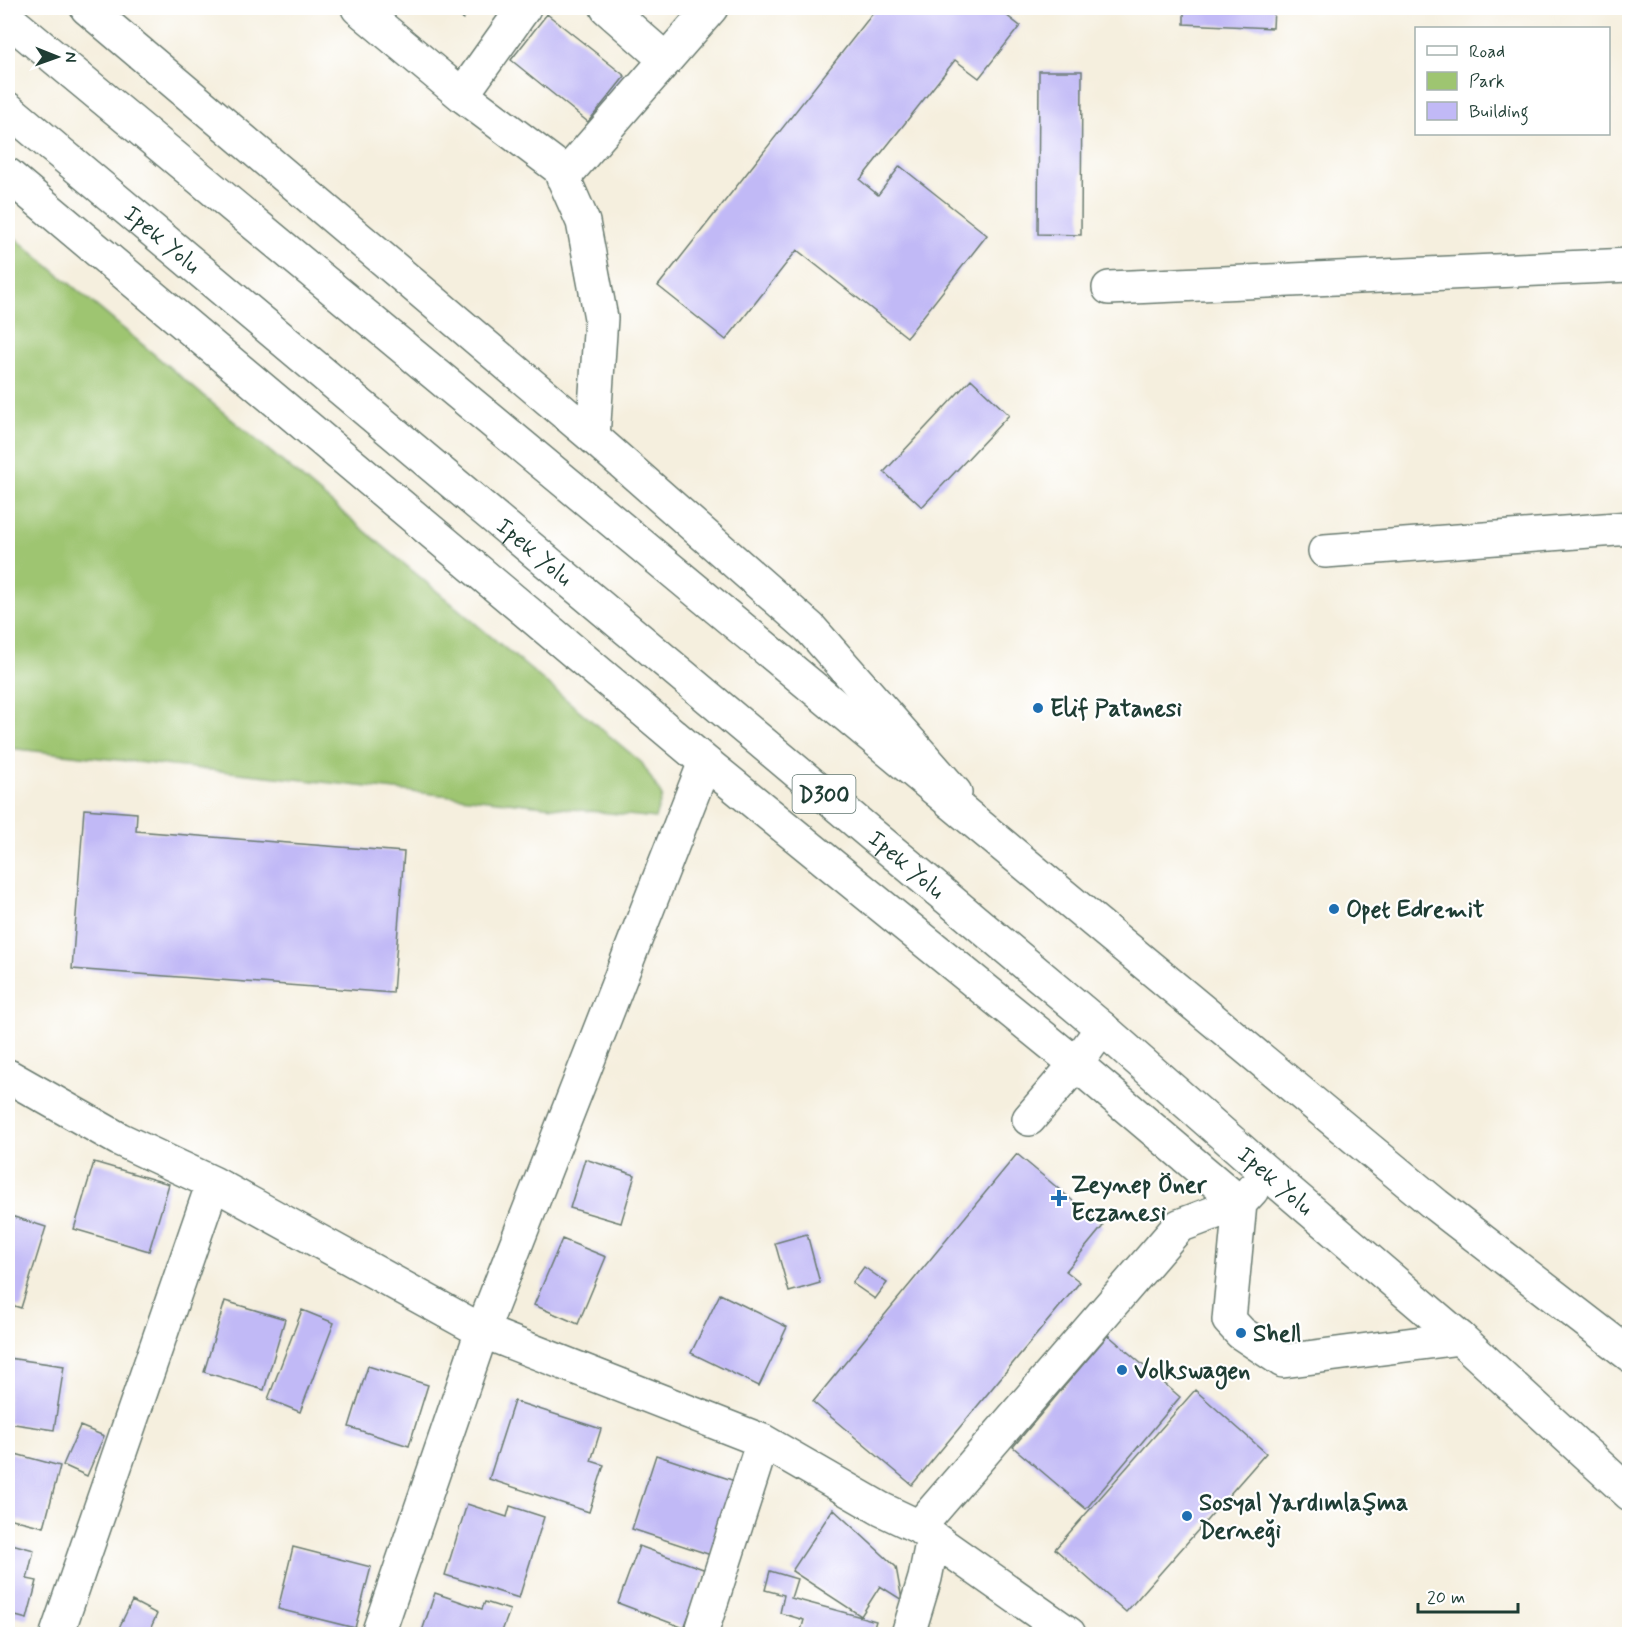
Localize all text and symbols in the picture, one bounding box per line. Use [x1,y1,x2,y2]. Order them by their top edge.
north arrow [27,27,87,87]
legend [1415,27,1610,135]
text: Road [1469,40,1505,64]
text: N [60,52,81,63]
text: Park [1469,70,1505,94]
text: Building [1469,100,1529,126]
street label: Ipek Yolu [117,199,207,281]
street label: Ipek Yolu [489,511,579,594]
place label: Elif Patanesi [1050,694,1183,725]
marker: Elif Patanesi [1031,701,1045,715]
road number: D300 [792,775,856,813]
street label: Ipek Yolu [861,824,951,907]
place label: Opet Edremit [1346,895,1485,926]
marker: Opet Edremit [1327,902,1341,916]
street label: Ipek Yolu [1230,1140,1320,1223]
place label: Zeynep Öner Eczanesi [1071,1170,1208,1229]
marker: Zeynep Öner Eczanesi [1052,1191,1066,1205]
place label: Shell [1253,1319,1301,1350]
marker: Shell [1234,1326,1248,1340]
place label: Volkswagen [1134,1356,1250,1390]
marker: Volkswagen [1115,1363,1129,1377]
place label: Sosyal Yardımlaşma Derneği [1199,1488,1408,1548]
marker: Sosyal Yardımlaşma Derneği [1180,1509,1194,1523]
scale bar [1418,1576,1518,1614]
text: 20 m [1427,1586,1465,1610]

